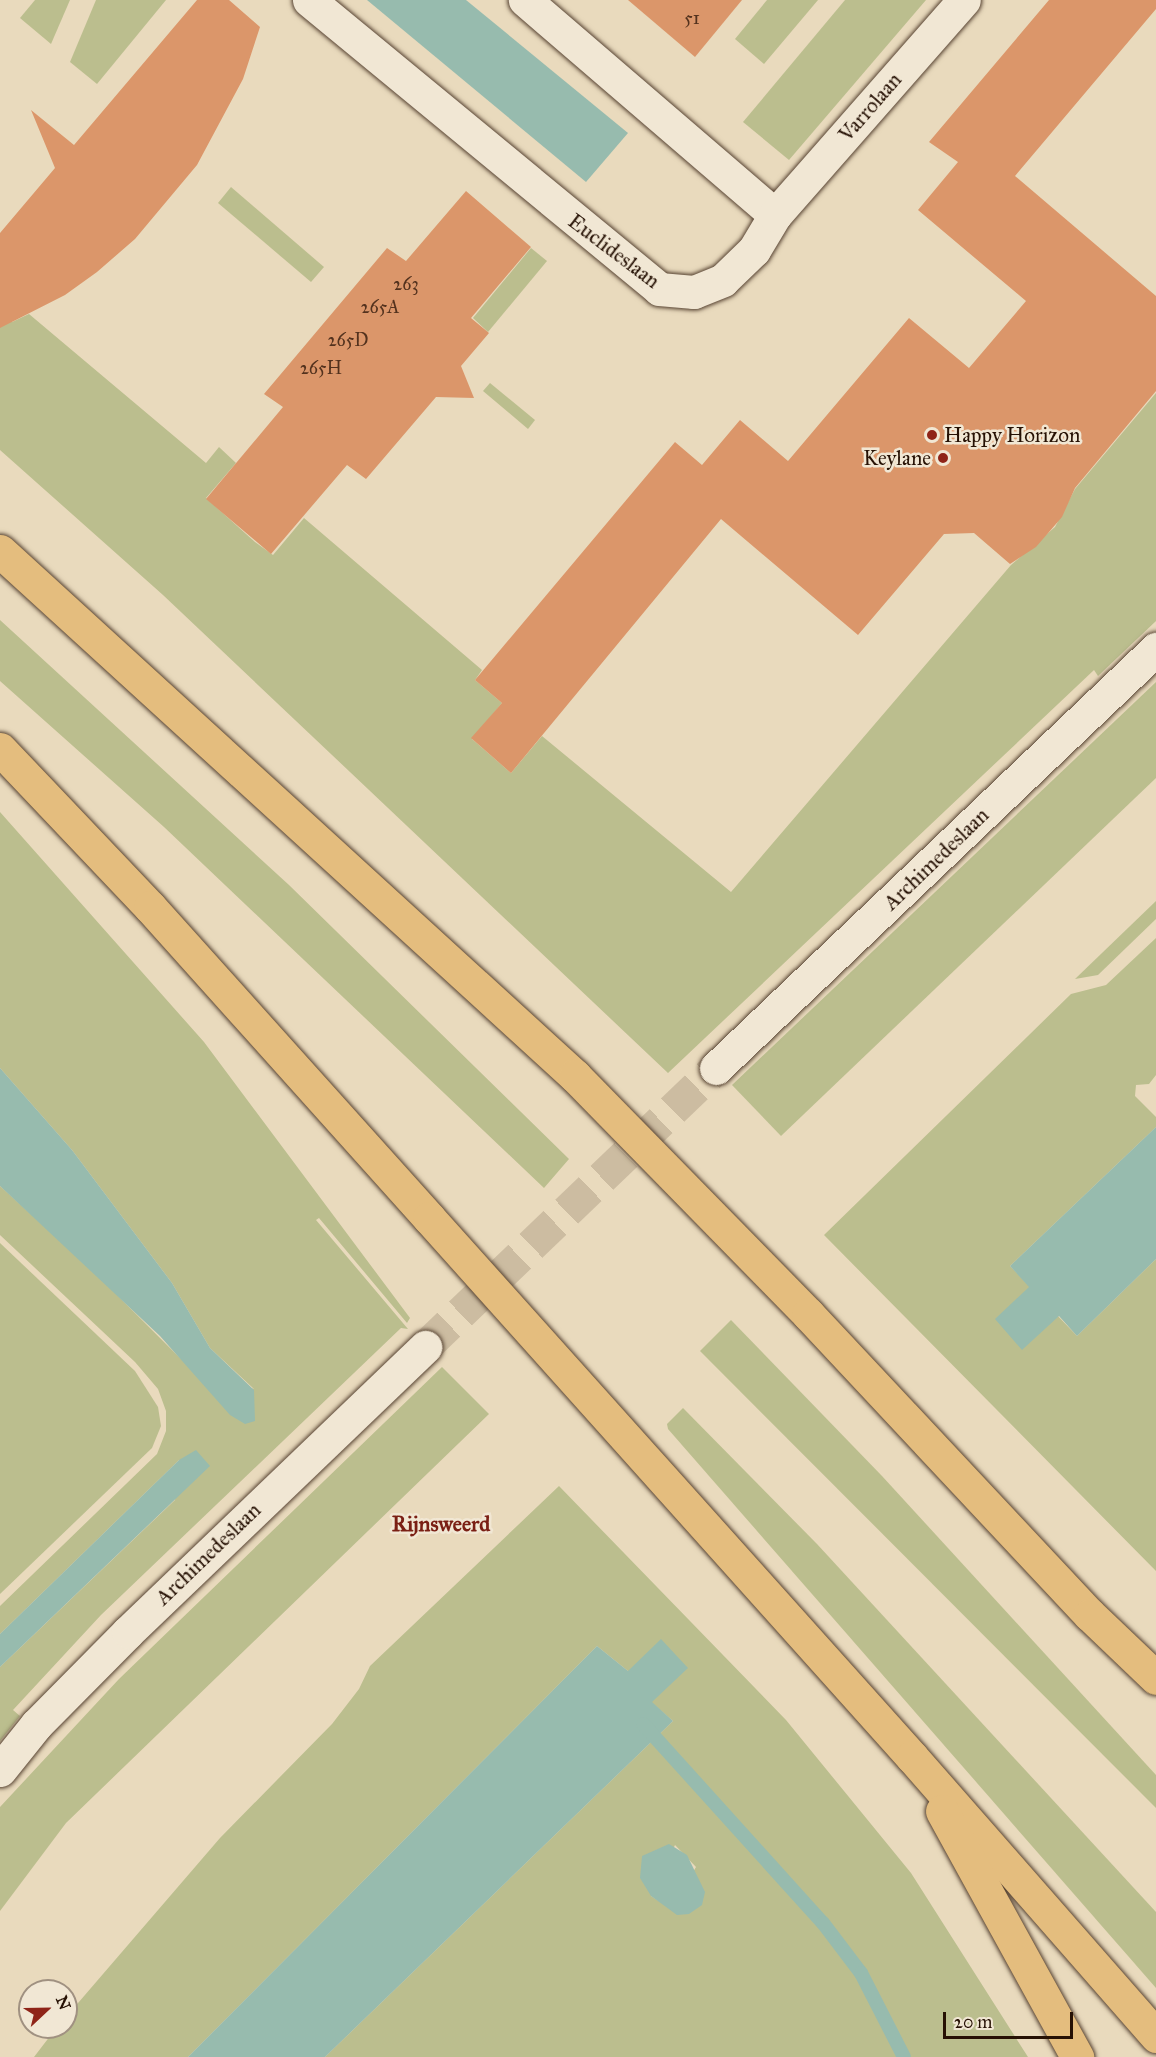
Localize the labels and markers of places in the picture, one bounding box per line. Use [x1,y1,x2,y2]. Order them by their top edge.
place label: Happy Horizon [944,422,1080,448]
marker: Happy Horizon [925,428,939,442]
place label: Keylane [863,445,931,471]
marker: Keylane [936,451,950,465]

